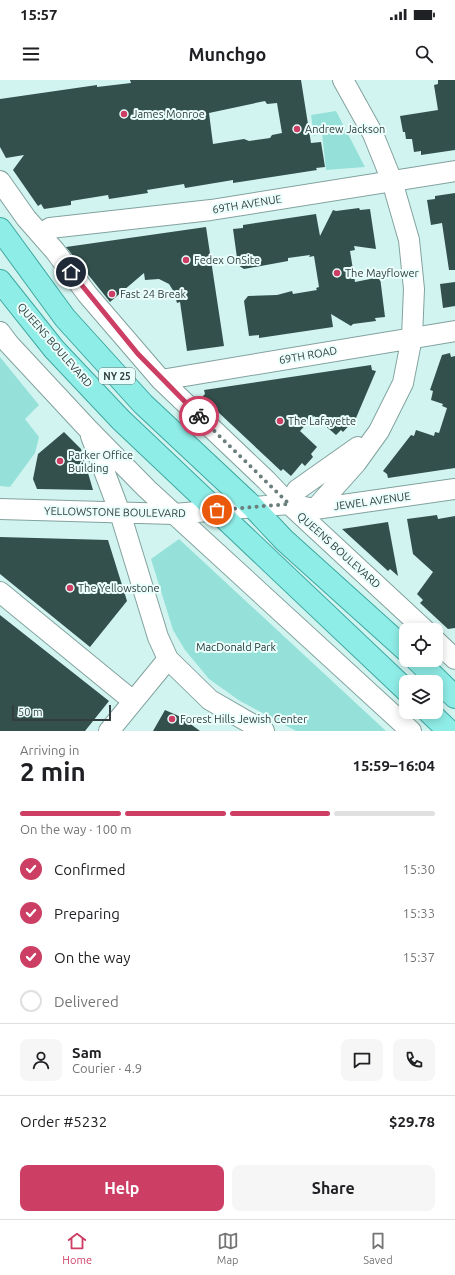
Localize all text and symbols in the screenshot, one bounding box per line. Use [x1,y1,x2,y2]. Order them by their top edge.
text: 15:57 [20,6,58,23]
icon: menu [20,43,42,65]
icon: search [413,43,435,65]
text: Munchgo [189,44,266,64]
place label: James Monroe [132,108,205,120]
marker: James Monroe [119,109,129,119]
place label: Andrew Jackson [305,123,385,135]
marker: Andrew Jackson [292,124,302,134]
street label: 69TH AVENUE [212,193,282,215]
place label: Fedex OnSite [194,254,260,266]
pin [54,255,88,289]
marker: Fedex OnSite [181,255,191,265]
icon: home [60,261,82,283]
place label: The Mayflower [345,267,420,279]
marker: The Mayflower [332,268,342,278]
place label: Fast 24 Break [120,288,186,300]
marker: Fast 24 Break [107,289,117,299]
street label: QUEENS BOULEVARD [15,300,95,390]
street label: 69TH ROAD [278,344,338,366]
road number: NY 25 [99,368,135,384]
courier [179,396,219,436]
icon: bike [188,405,210,427]
place label: The Lafayette [288,415,356,427]
marker: The Lafayette [275,416,285,426]
place label: Parker Office Building [68,449,133,474]
marker: Parker Office Building [55,456,65,466]
street label: JEWEL AVENUE [333,490,411,512]
pin [200,493,234,527]
icon: bag [206,499,228,521]
street label: YELLOWSTONE BOULEVARD [44,505,186,519]
street label: QUEENS BOULEVARD [295,510,383,591]
place label: The Yellowstone [78,582,160,594]
marker: The Yellowstone [65,583,75,593]
map controls [399,623,443,719]
button: locate [399,623,443,667]
park label: MacDonald Park [196,641,277,653]
button: layers [399,675,443,719]
scale bar [12,703,111,722]
text: 50 m [18,706,42,718]
place label: Forest Hills Jewish Center [180,713,308,725]
marker: Forest Hills Jewish Center [167,714,177,724]
text: Arriving in [20,743,79,757]
text: 2 min [20,757,86,786]
text: 15:59–16:04 [352,757,435,774]
text: On the way · 100 m [20,822,132,836]
icon: check [20,858,42,880]
text: Confirmed [54,861,126,878]
text: 15:30 [402,862,435,876]
icon: check [20,902,42,924]
text: Preparing [54,905,120,922]
text: 15:33 [402,906,435,920]
icon: check [20,946,42,968]
text: On the way [54,949,130,966]
text: 15:37 [402,950,435,964]
text: Delivered [54,993,119,1010]
button: person [20,1039,62,1081]
button: chat [341,1039,383,1081]
button: phone [393,1039,435,1081]
text: Sam [72,1044,102,1061]
text: Courier · 4.9 [72,1061,142,1075]
text: Order #5232 [20,1113,107,1130]
text: $29.78 [389,1113,435,1130]
button: Help [20,1165,224,1211]
button: Share [232,1165,435,1211]
tab: Home [62,1230,92,1266]
tab: Map [217,1230,239,1266]
tab: Saved [363,1230,393,1266]

